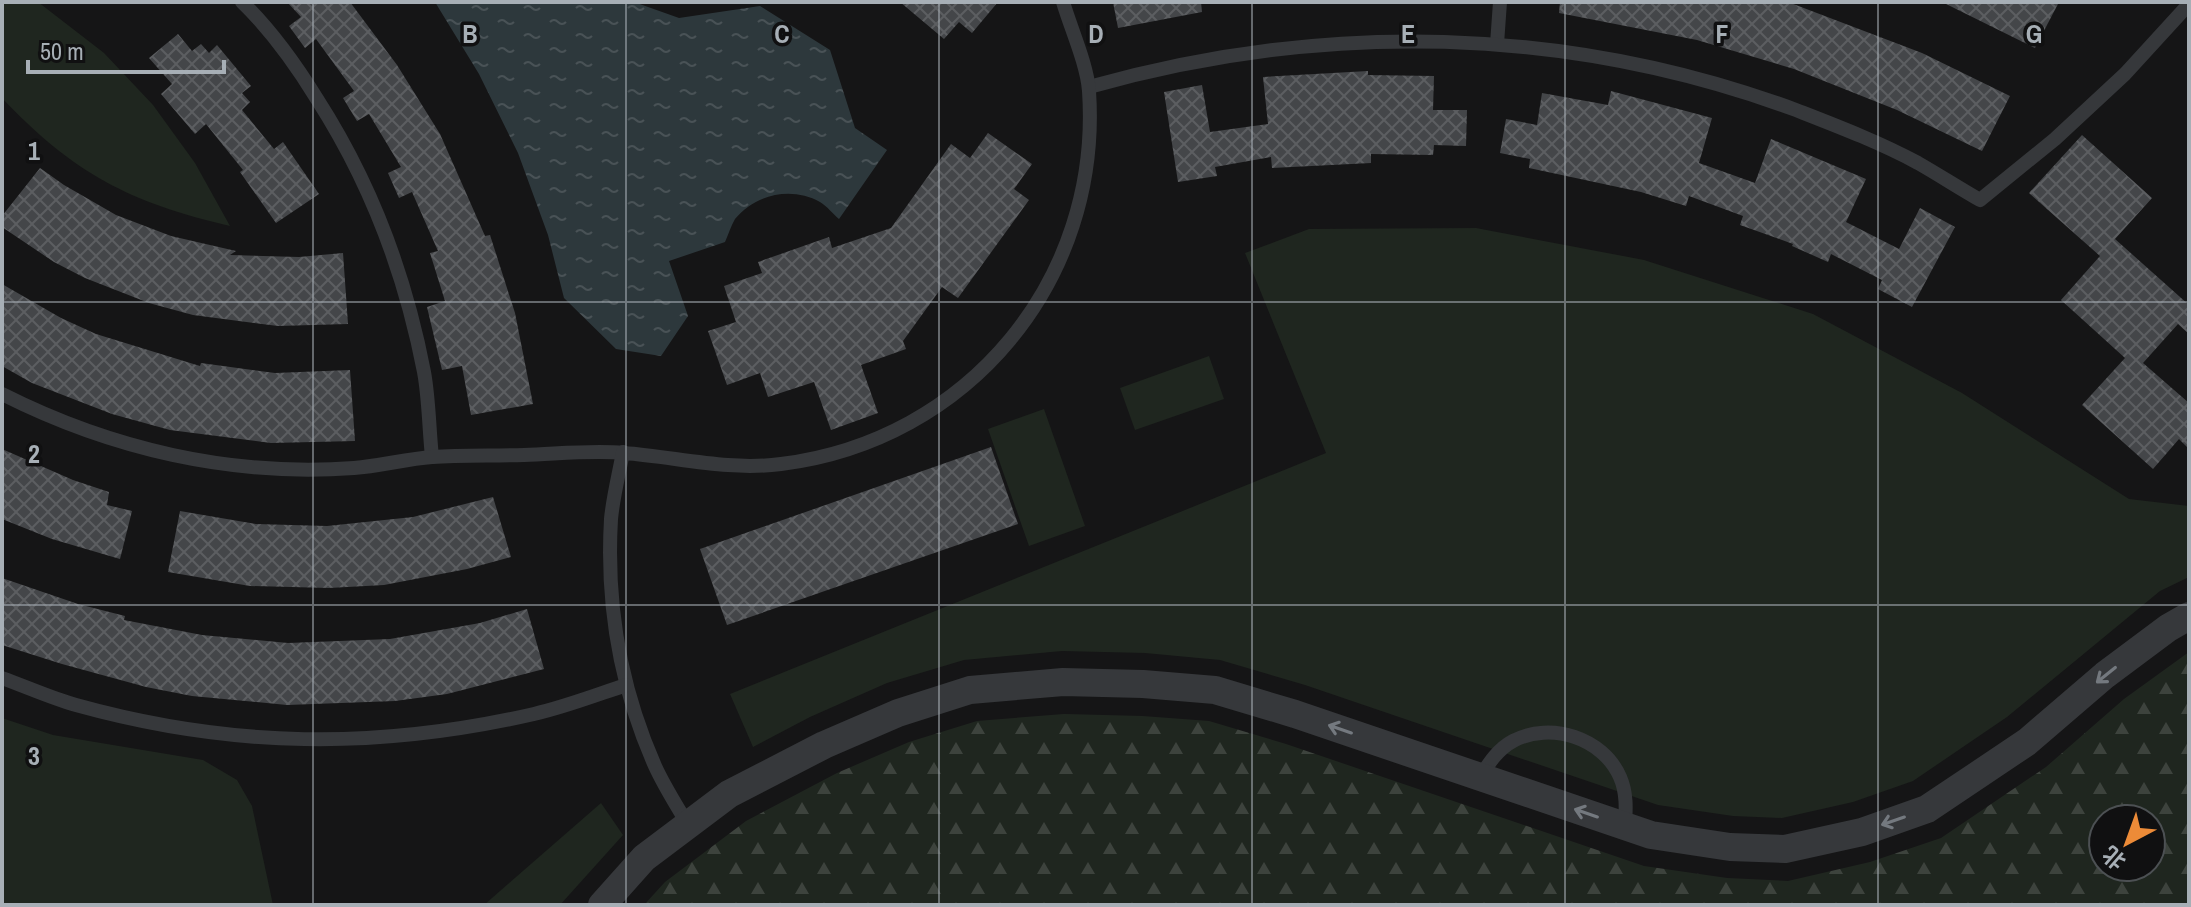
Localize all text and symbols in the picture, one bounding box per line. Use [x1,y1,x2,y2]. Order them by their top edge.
text: B [462,16,478,51]
text: C [774,16,790,51]
text: D [1088,16,1104,51]
text: E [1401,16,1415,51]
text: F [1715,16,1729,51]
text: G [2026,16,2042,51]
scale bar [28,24,224,74]
text: 50 m [40,35,84,67]
text: 1 [28,133,40,168]
text: 2 [28,436,40,471]
one-way arrow [2096,666,2117,683]
one-way arrow [1327,721,1352,736]
text: 3 [28,738,40,773]
north arrow [2087,803,2167,883]
one-way arrow [1574,804,1599,819]
one-way arrow [1881,815,1906,830]
text: 北 [2096,840,2132,877]

